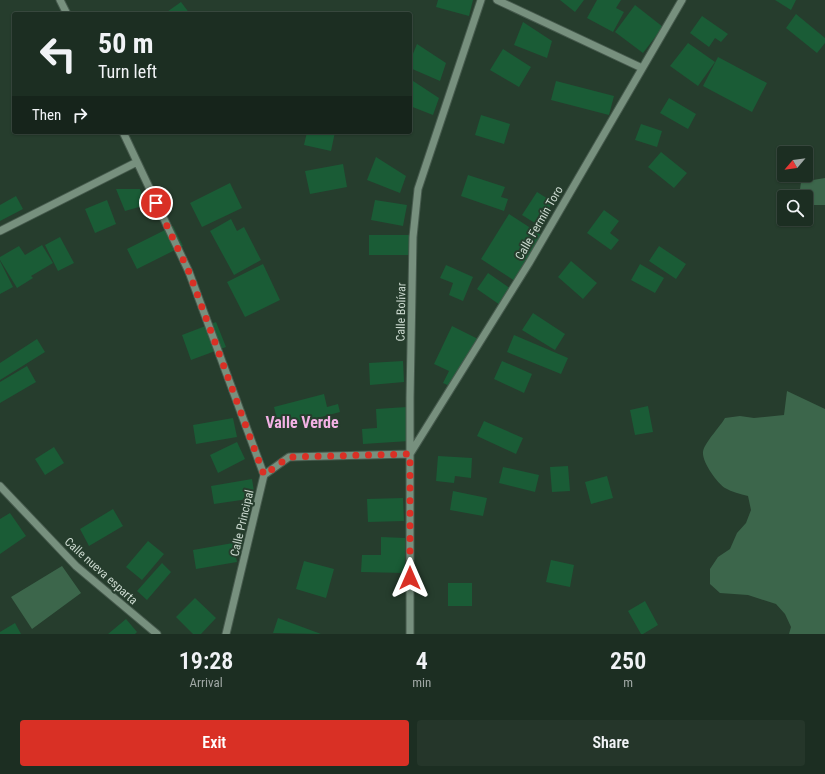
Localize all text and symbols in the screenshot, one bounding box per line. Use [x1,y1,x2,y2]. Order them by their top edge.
text: 50 m [98,27,154,60]
icon: left [32,28,84,80]
text: Turn left [98,61,157,82]
icon: right [69,104,91,126]
text: Then [32,106,61,124]
north arrow [777,146,813,182]
map controls [777,146,813,226]
street label: Calle Fermín Toro [512,184,566,262]
pin [139,186,173,220]
button: search [777,190,813,226]
icon: arrive [145,192,167,214]
street label: Calle Bolívar [393,282,409,342]
district label: Valle Verde [265,413,339,432]
street label: Calle Principal [228,488,256,558]
street label: Calle nueva esparta [62,535,140,608]
position arrow [389,557,431,599]
text: 19:28 [179,647,233,675]
text: 4 [416,647,428,675]
text: 250 [610,647,646,675]
text: Arrival [190,675,223,690]
text: min [412,675,431,690]
text: m [623,675,633,690]
button: Exit [20,720,409,766]
button: Share [417,720,805,766]

